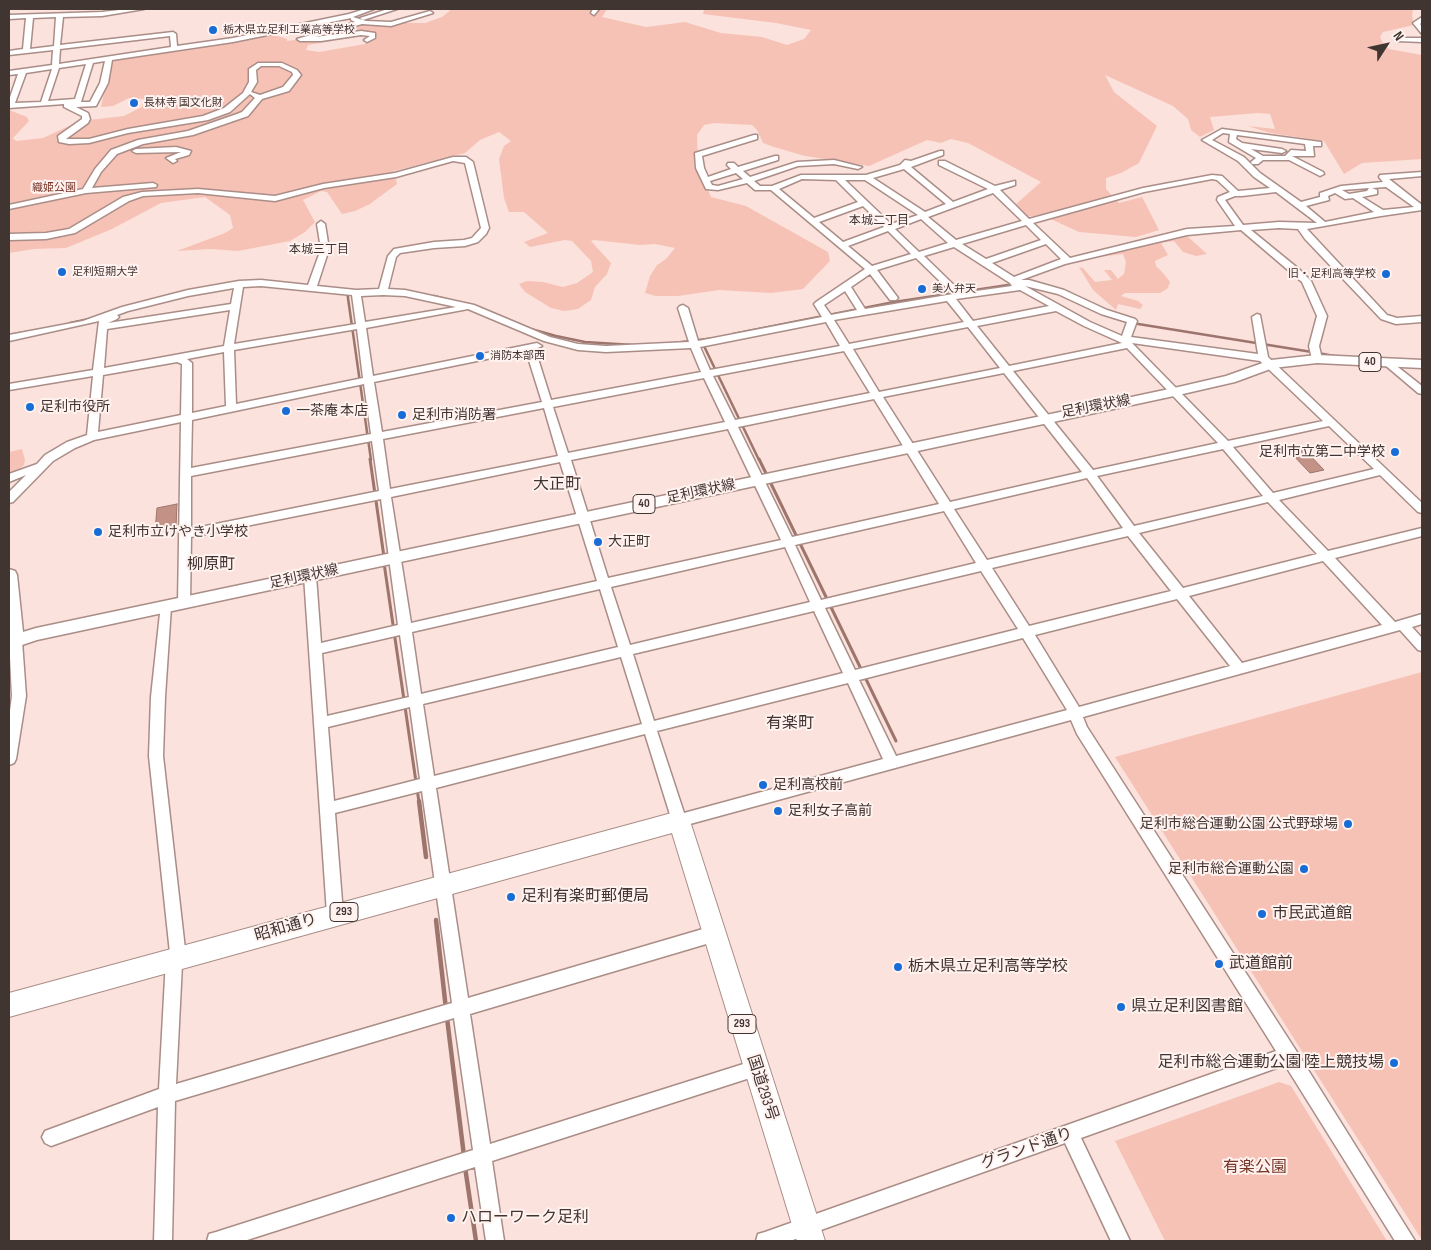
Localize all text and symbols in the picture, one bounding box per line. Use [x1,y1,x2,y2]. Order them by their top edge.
north arrow [1361,20,1411,70]
place label: 栃木県立足利工業高等学校 [223,23,355,37]
marker: 栃木県立足利工業高等学校 [207,24,219,36]
text: N [1390,28,1408,44]
place label: 長林寺 国文化財 [144,96,223,110]
marker: 長林寺 国文化財 [128,97,140,109]
park label: 織姫公園 [32,181,76,195]
district label: 本城二丁目 [849,214,909,228]
district label: 本城三丁目 [289,243,349,257]
place label: 足利短期大学 [72,265,138,279]
marker: 足利短期大学 [56,266,68,278]
place label: 旧・足利高等学校 [1288,267,1376,281]
marker: 旧・足利高等学校 [1380,268,1392,280]
place label: 美人弁天 [932,282,976,296]
marker: 美人弁天 [916,283,928,295]
place label: 消防本部西 [490,349,545,363]
marker: 消防本部西 [474,350,486,362]
road number: 40 [1359,352,1381,372]
street label: 足利環状線 [1060,392,1132,422]
place label: 足利市役所 [40,399,110,415]
marker: 足利市役所 [24,401,36,413]
place label: 一茶庵 本店 [296,403,368,419]
marker: 一茶庵 本店 [280,405,292,417]
place label: 足利市消防署 [412,407,496,423]
marker: 足利市消防署 [396,409,408,421]
place label: 足利市立第二中学校 [1259,444,1385,460]
marker: 足利市立第二中学校 [1389,446,1401,458]
district label: 大正町 [533,475,581,495]
street label: 足利環状線 [665,477,737,507]
road number: 40 [633,494,655,514]
place label: 足利市立けやき小学校 [108,524,248,540]
marker: 足利市立けやき小学校 [92,526,104,538]
place label: 大正町 [608,534,650,550]
marker: 大正町 [592,536,604,548]
district label: 柳原町 [187,555,235,575]
street label: 足利環状線 [268,562,340,592]
district label: 有楽町 [766,714,814,734]
place label: 足利高校前 [773,777,843,793]
marker: 足利高校前 [757,779,769,791]
place label: 足利女子高前 [788,803,872,819]
marker: 足利女子高前 [772,805,784,817]
place label: 足利市総合運動公園 公式野球場 [1140,816,1338,832]
marker: 足利市総合運動公園 公式野球場 [1342,818,1354,830]
place label: 足利市総合運動公園 [1168,861,1294,877]
marker: 足利市総合運動公園 [1298,863,1310,875]
place label: 足利有楽町郵便局 [521,887,649,907]
marker: 足利有楽町郵便局 [505,891,517,903]
road number: 293 [330,902,358,922]
place label: 市民武道館 [1272,904,1352,924]
marker: 市民武道館 [1256,908,1268,920]
street label: 昭和通り [253,910,319,946]
place label: 武道館前 [1229,954,1293,974]
place label: 栃木県立足利高等学校 [908,957,1068,977]
marker: 武道館前 [1213,958,1225,970]
marker: 栃木県立足利高等学校 [892,961,904,973]
place label: 県立足利図書館 [1131,997,1243,1017]
marker: 県立足利図書館 [1115,1001,1127,1013]
road number: 293 [728,1014,756,1034]
street label: 国道293号 [742,1053,782,1123]
place label: 足利市総合運動公園 陸上競技場 [1157,1053,1384,1073]
marker: 足利市総合運動公園 陸上競技場 [1388,1057,1400,1069]
street label: グランド通り [978,1124,1076,1174]
park label: 有楽公園 [1223,1158,1287,1178]
place label: ハローワーク足利 [461,1208,589,1228]
marker: ハローワーク足利 [445,1212,457,1224]

